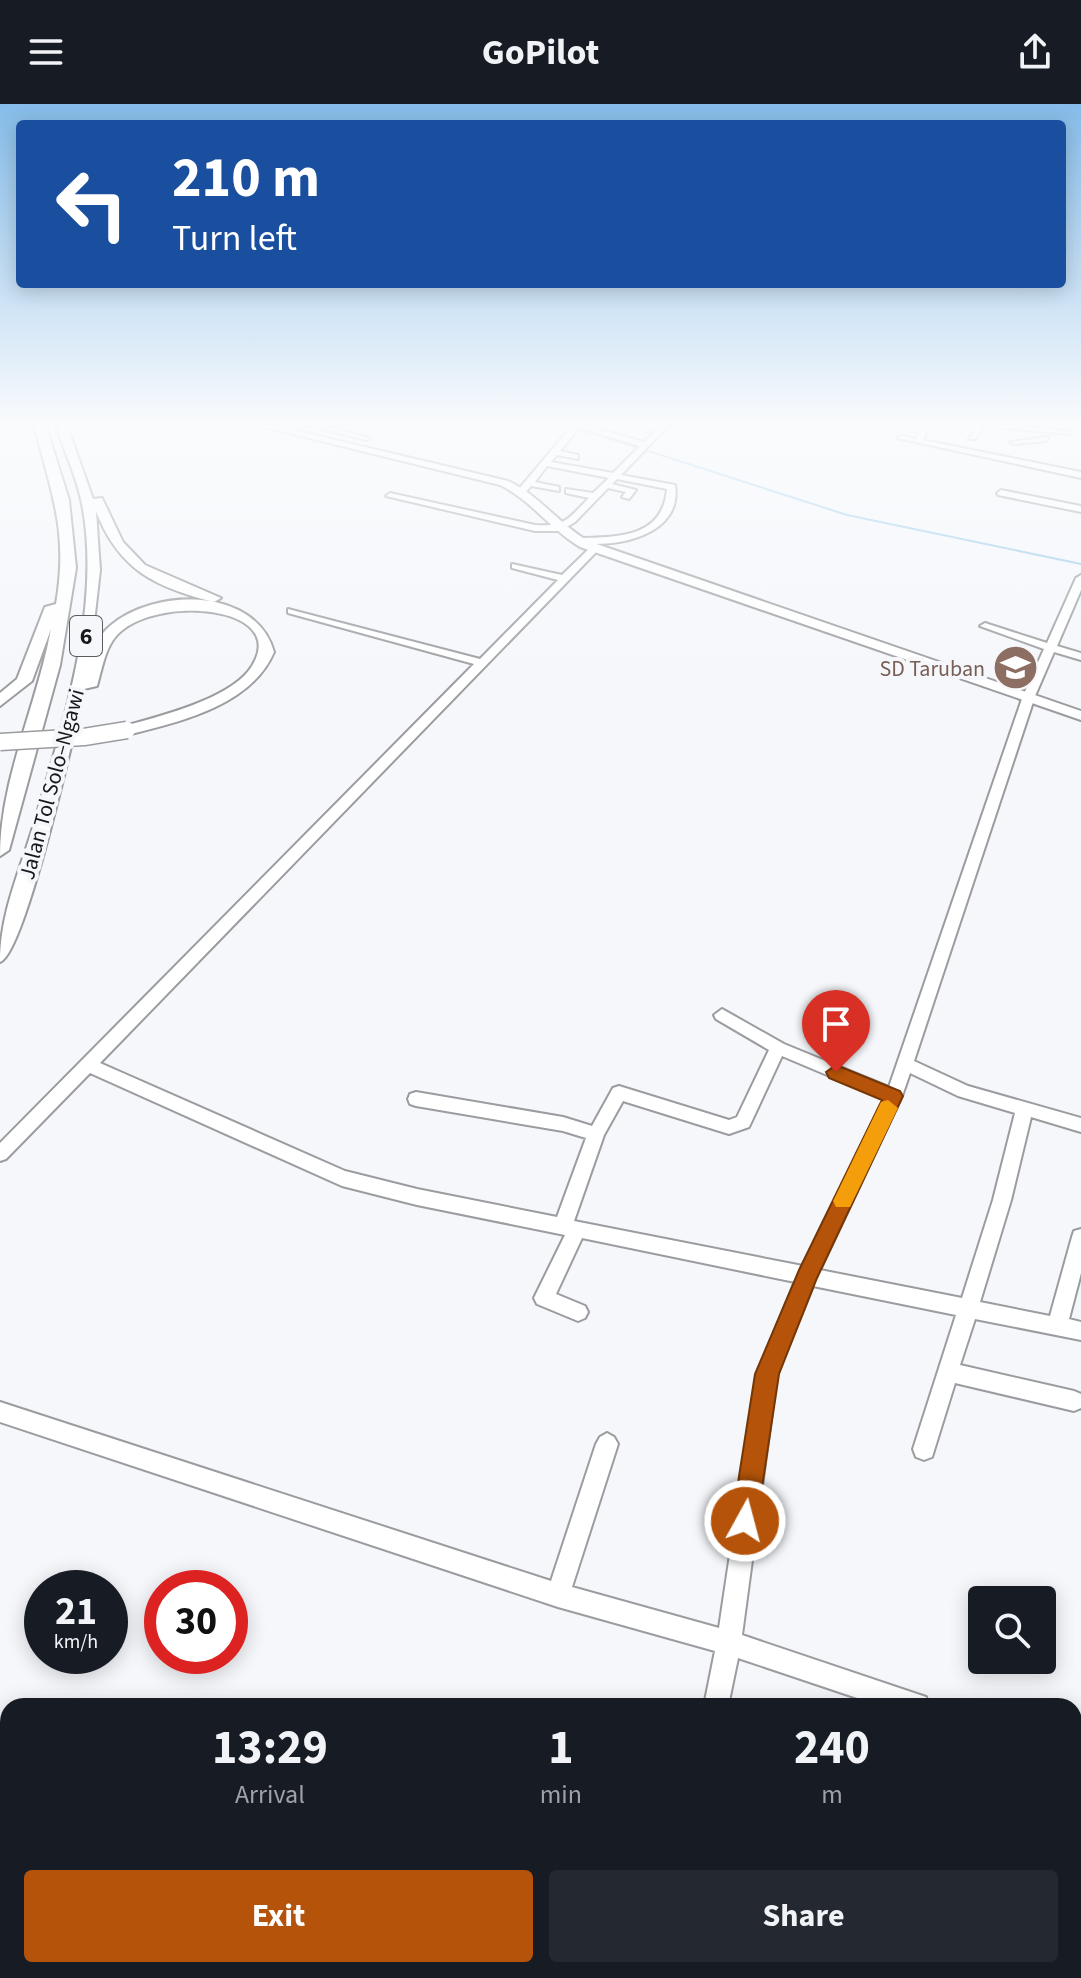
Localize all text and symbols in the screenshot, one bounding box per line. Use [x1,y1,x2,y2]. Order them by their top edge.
text: GoPilot [482,27,599,78]
icon: menu [24,30,68,74]
icon: share [1013,30,1057,74]
text: 210 m [172,139,320,218]
icon: left [40,152,144,256]
text: Turn left [172,213,297,264]
road number: 6 [70,616,102,656]
school or university icon: SD Taruban [992,644,1040,692]
place label: SD Taruban [879,653,985,685]
street label: Jalan Tol Solo–Ngawi [11,685,93,883]
pin [802,990,870,1072]
icon: arrive [814,1002,858,1046]
position arrow [703,1479,787,1563]
speed limit sign: 30 [144,1570,248,1674]
text: 21 [55,1583,97,1640]
map controls [968,1586,1056,1674]
button: search [968,1586,1056,1674]
text: km/h [54,1628,98,1656]
text: 13:29 [212,1714,328,1782]
text: 1 [548,1714,574,1782]
text: 240 [794,1714,870,1782]
text: Arrival [235,1776,305,1813]
text: min [540,1776,582,1813]
text: m [821,1776,843,1813]
button: Exit [24,1870,533,1962]
button: Share [549,1870,1058,1962]

